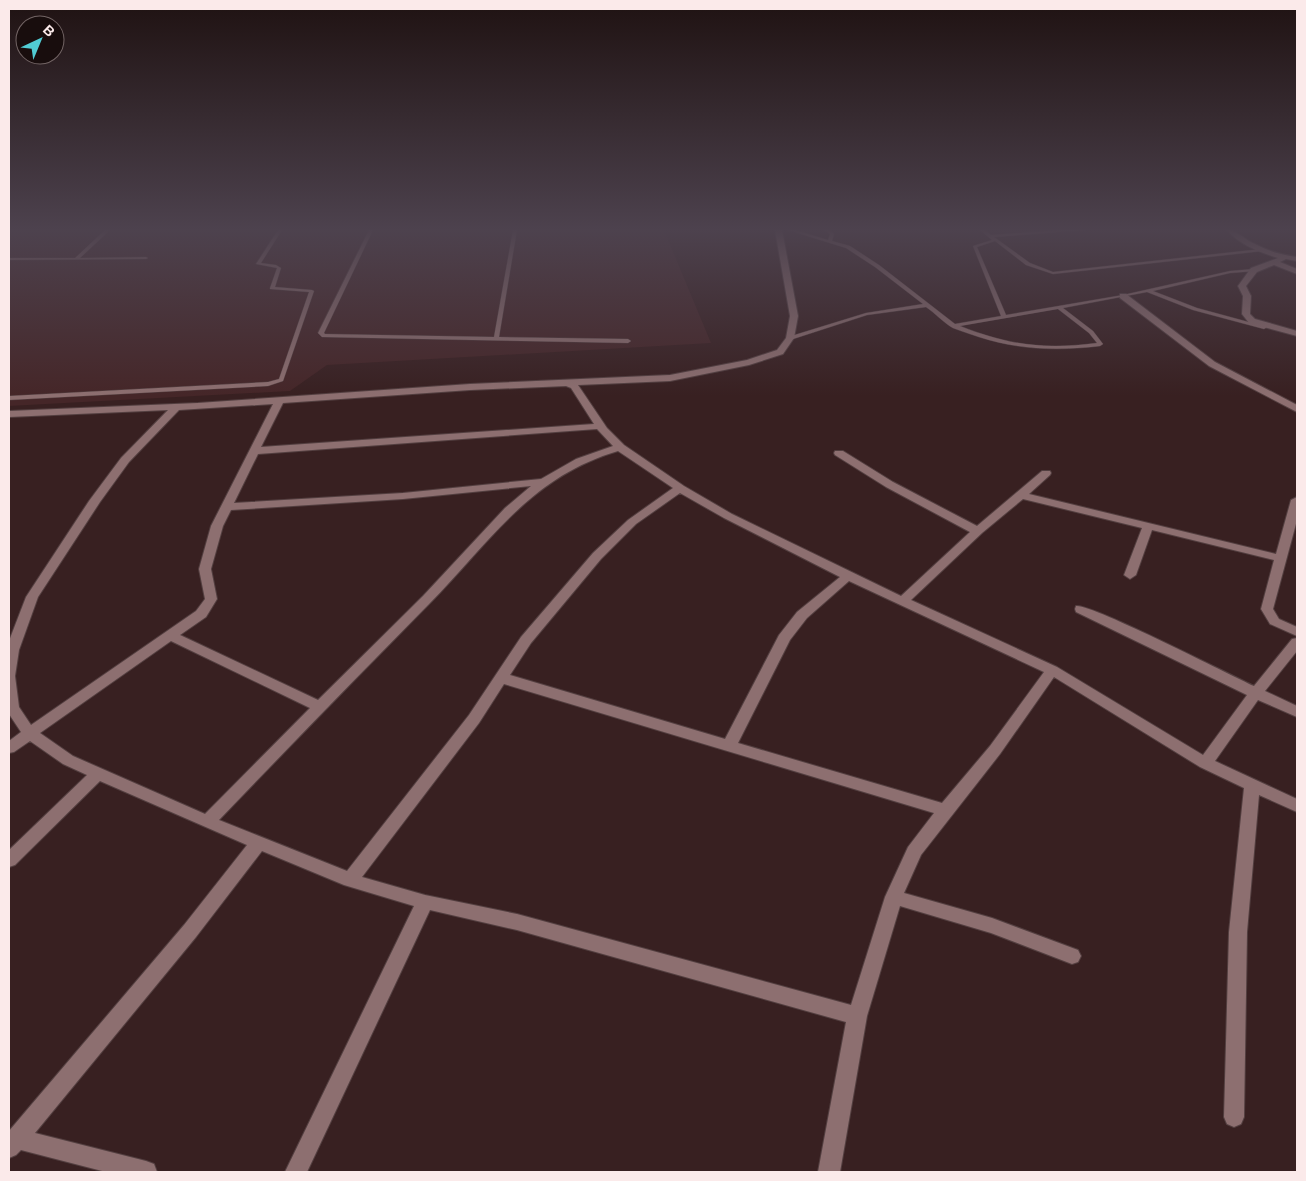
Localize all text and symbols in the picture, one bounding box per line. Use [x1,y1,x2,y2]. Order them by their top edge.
north arrow [15,15,65,65]
text: B [40,21,58,40]

